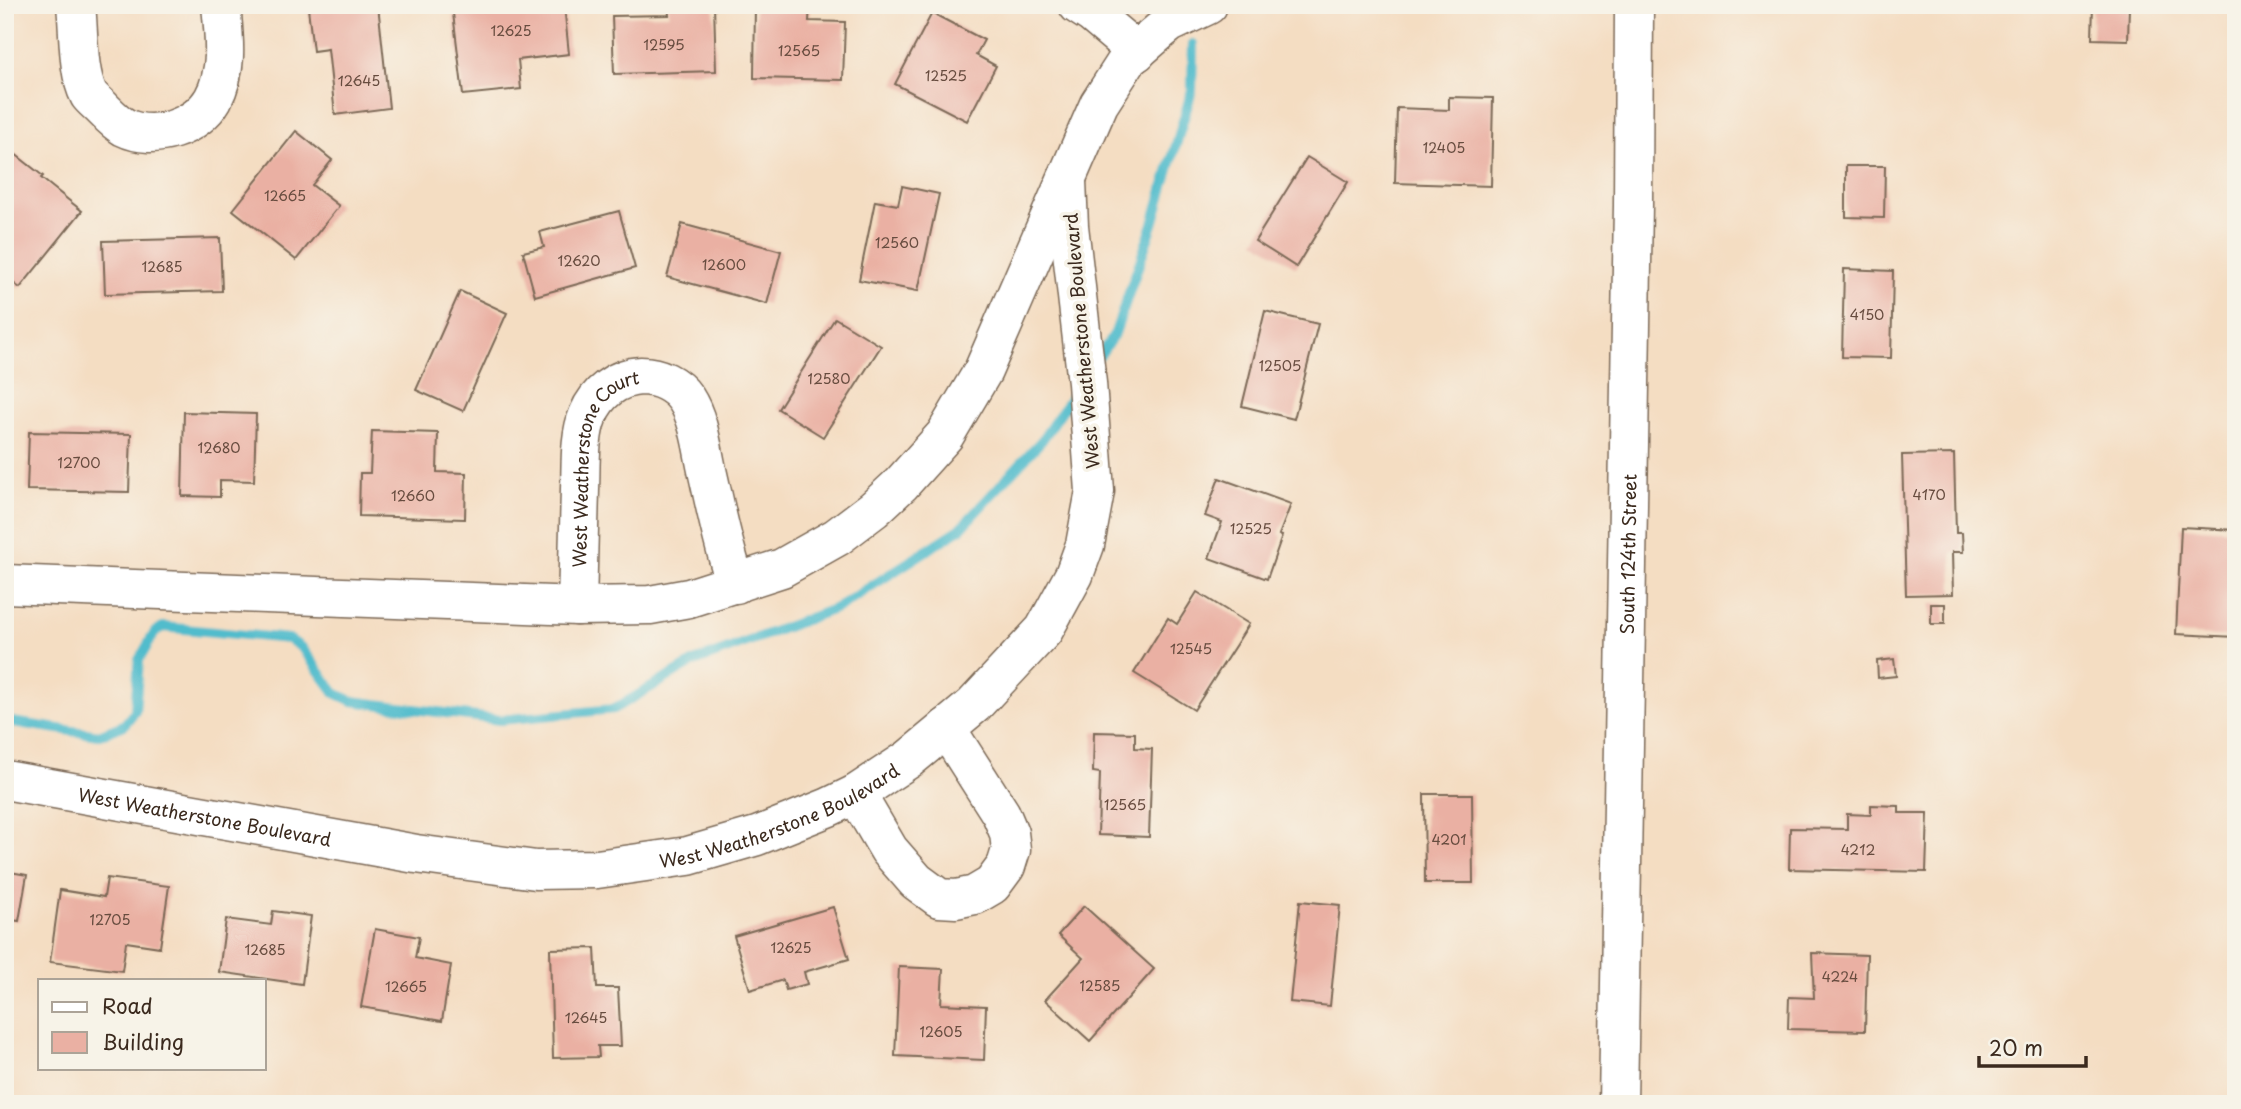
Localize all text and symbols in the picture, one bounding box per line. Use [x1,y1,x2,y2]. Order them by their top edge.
house number: 12625 [490,20,532,41]
house number: 12595 [643,34,685,55]
house number: 12565 [778,40,820,61]
house number: 12525 [925,65,967,86]
house number: 12645 [338,70,380,91]
house number: 12405 [1423,137,1465,158]
house number: 12665 [264,185,306,206]
street label: West Weatherstone Boulevard [1056,212,1106,470]
house number: 12560 [875,232,919,253]
house number: 12620 [557,250,601,271]
house number: 12600 [702,254,746,275]
house number: 12685 [141,256,183,277]
house number: 4150 [1850,304,1884,325]
house number: 12505 [1259,355,1301,376]
street label: West Weatherstone Court [564,363,641,568]
house number: 12580 [807,368,851,389]
house number: 12680 [197,437,241,458]
house number: 12700 [57,452,101,473]
street label: South 124th Street [1612,473,1642,634]
house number: 4170 [1912,484,1946,505]
house number: 12660 [391,485,435,506]
house number: 12525 [1230,518,1272,539]
house number: 12545 [1170,638,1212,659]
street label: West Weatherstone Boulevard [657,756,904,873]
street label: West Weatherstone Boulevard [76,780,334,852]
house number: 12565 [1104,794,1146,815]
house number: 4201 [1432,829,1466,850]
house number: 4212 [1841,839,1875,860]
house number: 12705 [90,909,130,930]
house number: 12625 [770,937,812,958]
house number: 12685 [244,939,286,960]
house number: 4224 [1822,966,1858,987]
house number: 12585 [1080,975,1120,996]
house number: 12665 [385,976,427,997]
legend [38,979,266,1070]
text: Road [102,989,153,1021]
house number: 12645 [565,1007,607,1028]
house number: 12605 [920,1021,962,1042]
text: Building [102,1025,184,1057]
scale bar [1979,1025,2085,1069]
text: 20 m [1989,1031,2043,1063]

